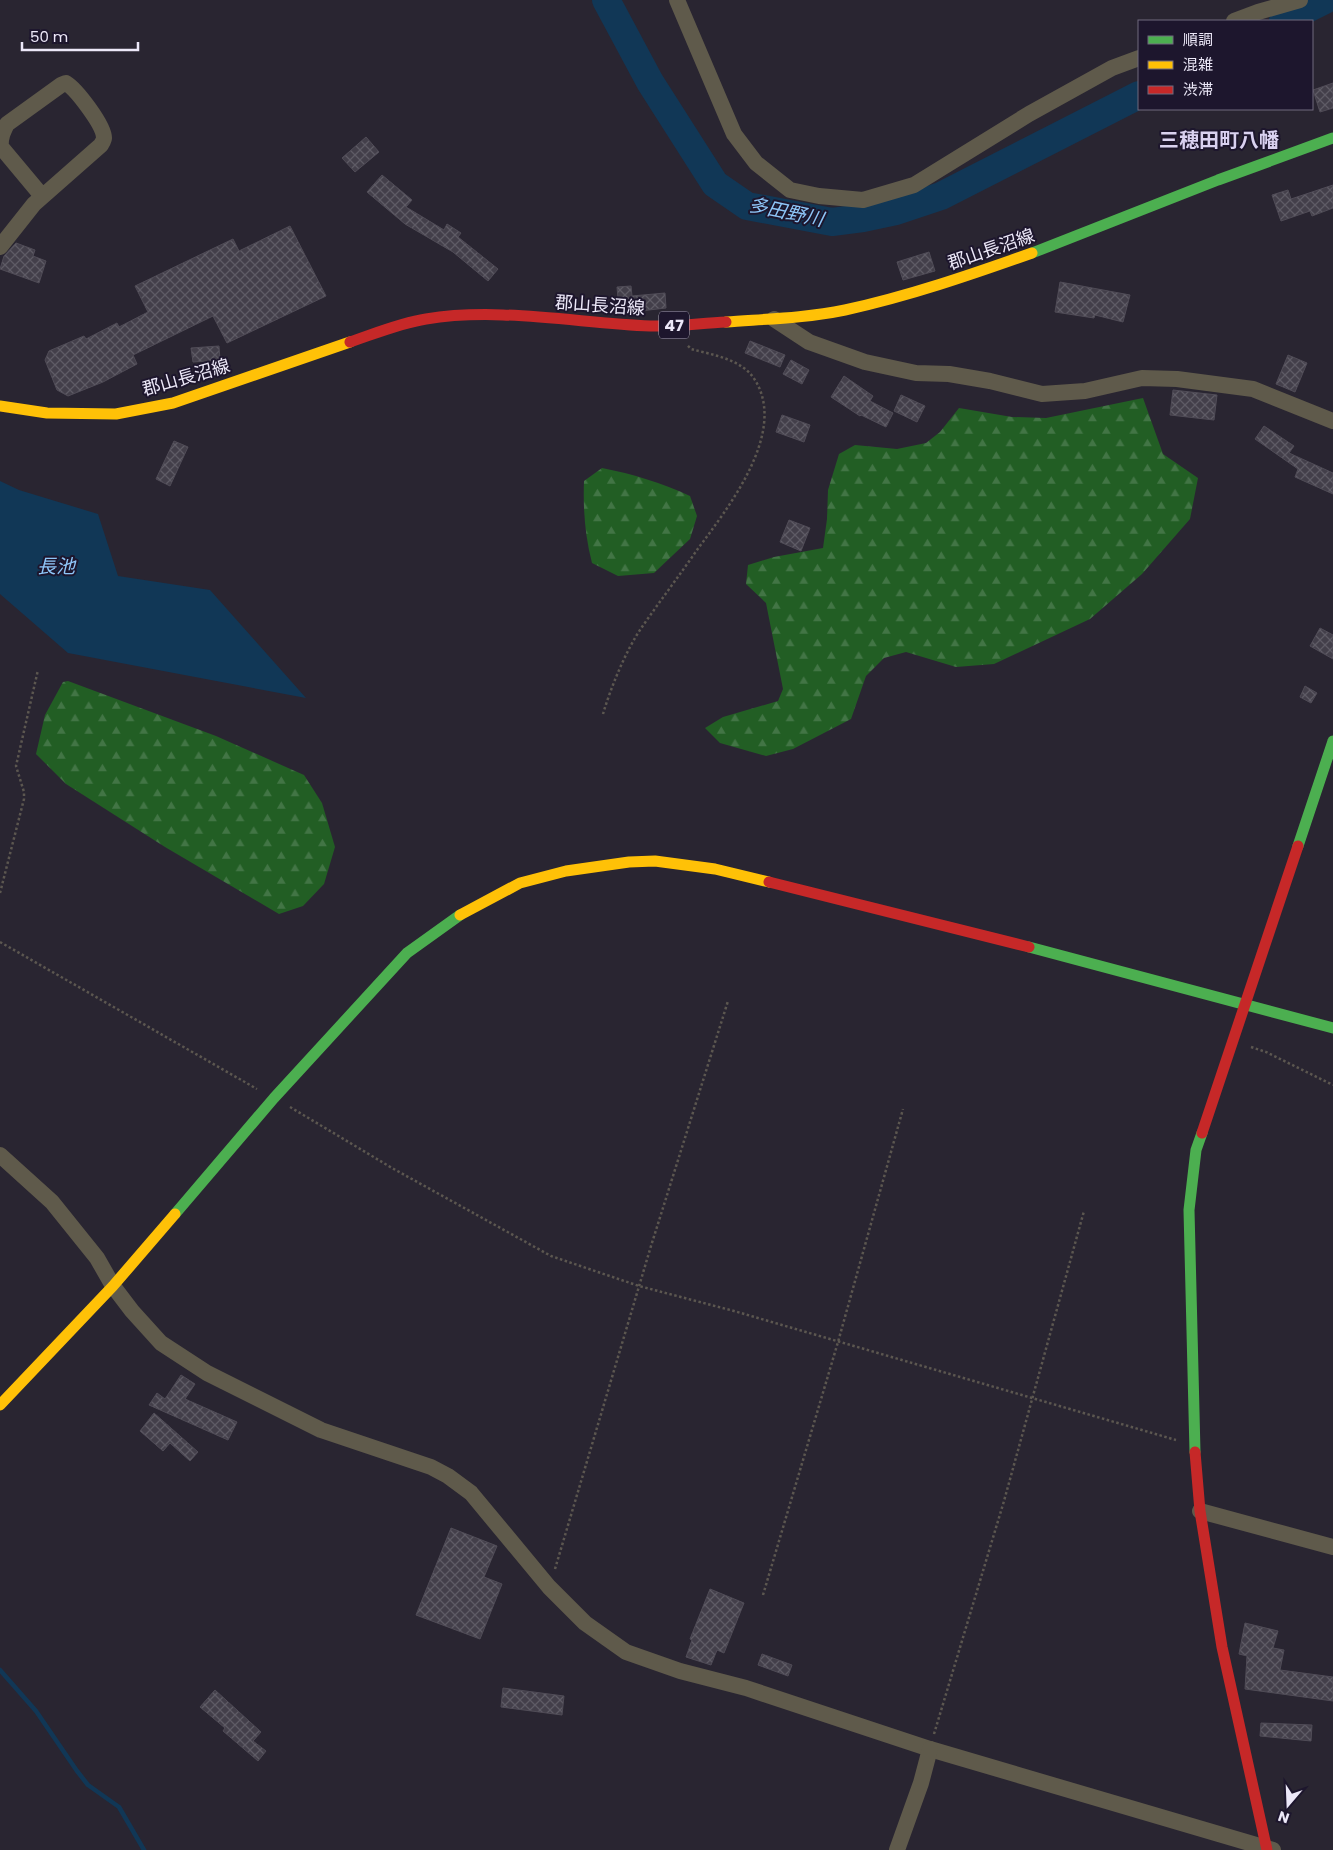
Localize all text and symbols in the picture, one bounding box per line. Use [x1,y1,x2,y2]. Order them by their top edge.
scale bar [22,20,139,52]
legend [1138,20,1313,110]
text: 50 m [30,26,68,47]
text: 順調 [1183,29,1213,50]
text: 混雑 [1183,54,1213,75]
text: 渋滞 [1183,79,1213,100]
district label: 三穂田町八幡 [1159,126,1279,154]
water label: 多田野川 [746,191,828,234]
street label: 郡山長沼線 [944,223,1038,275]
street label: 郡山長沼線 [554,289,646,321]
road number: 47 [659,312,689,338]
street label: 郡山長沼線 [139,353,233,401]
water label: 長池 [37,553,77,580]
north arrow [1263,1780,1313,1830]
text: N [1276,1806,1292,1828]

